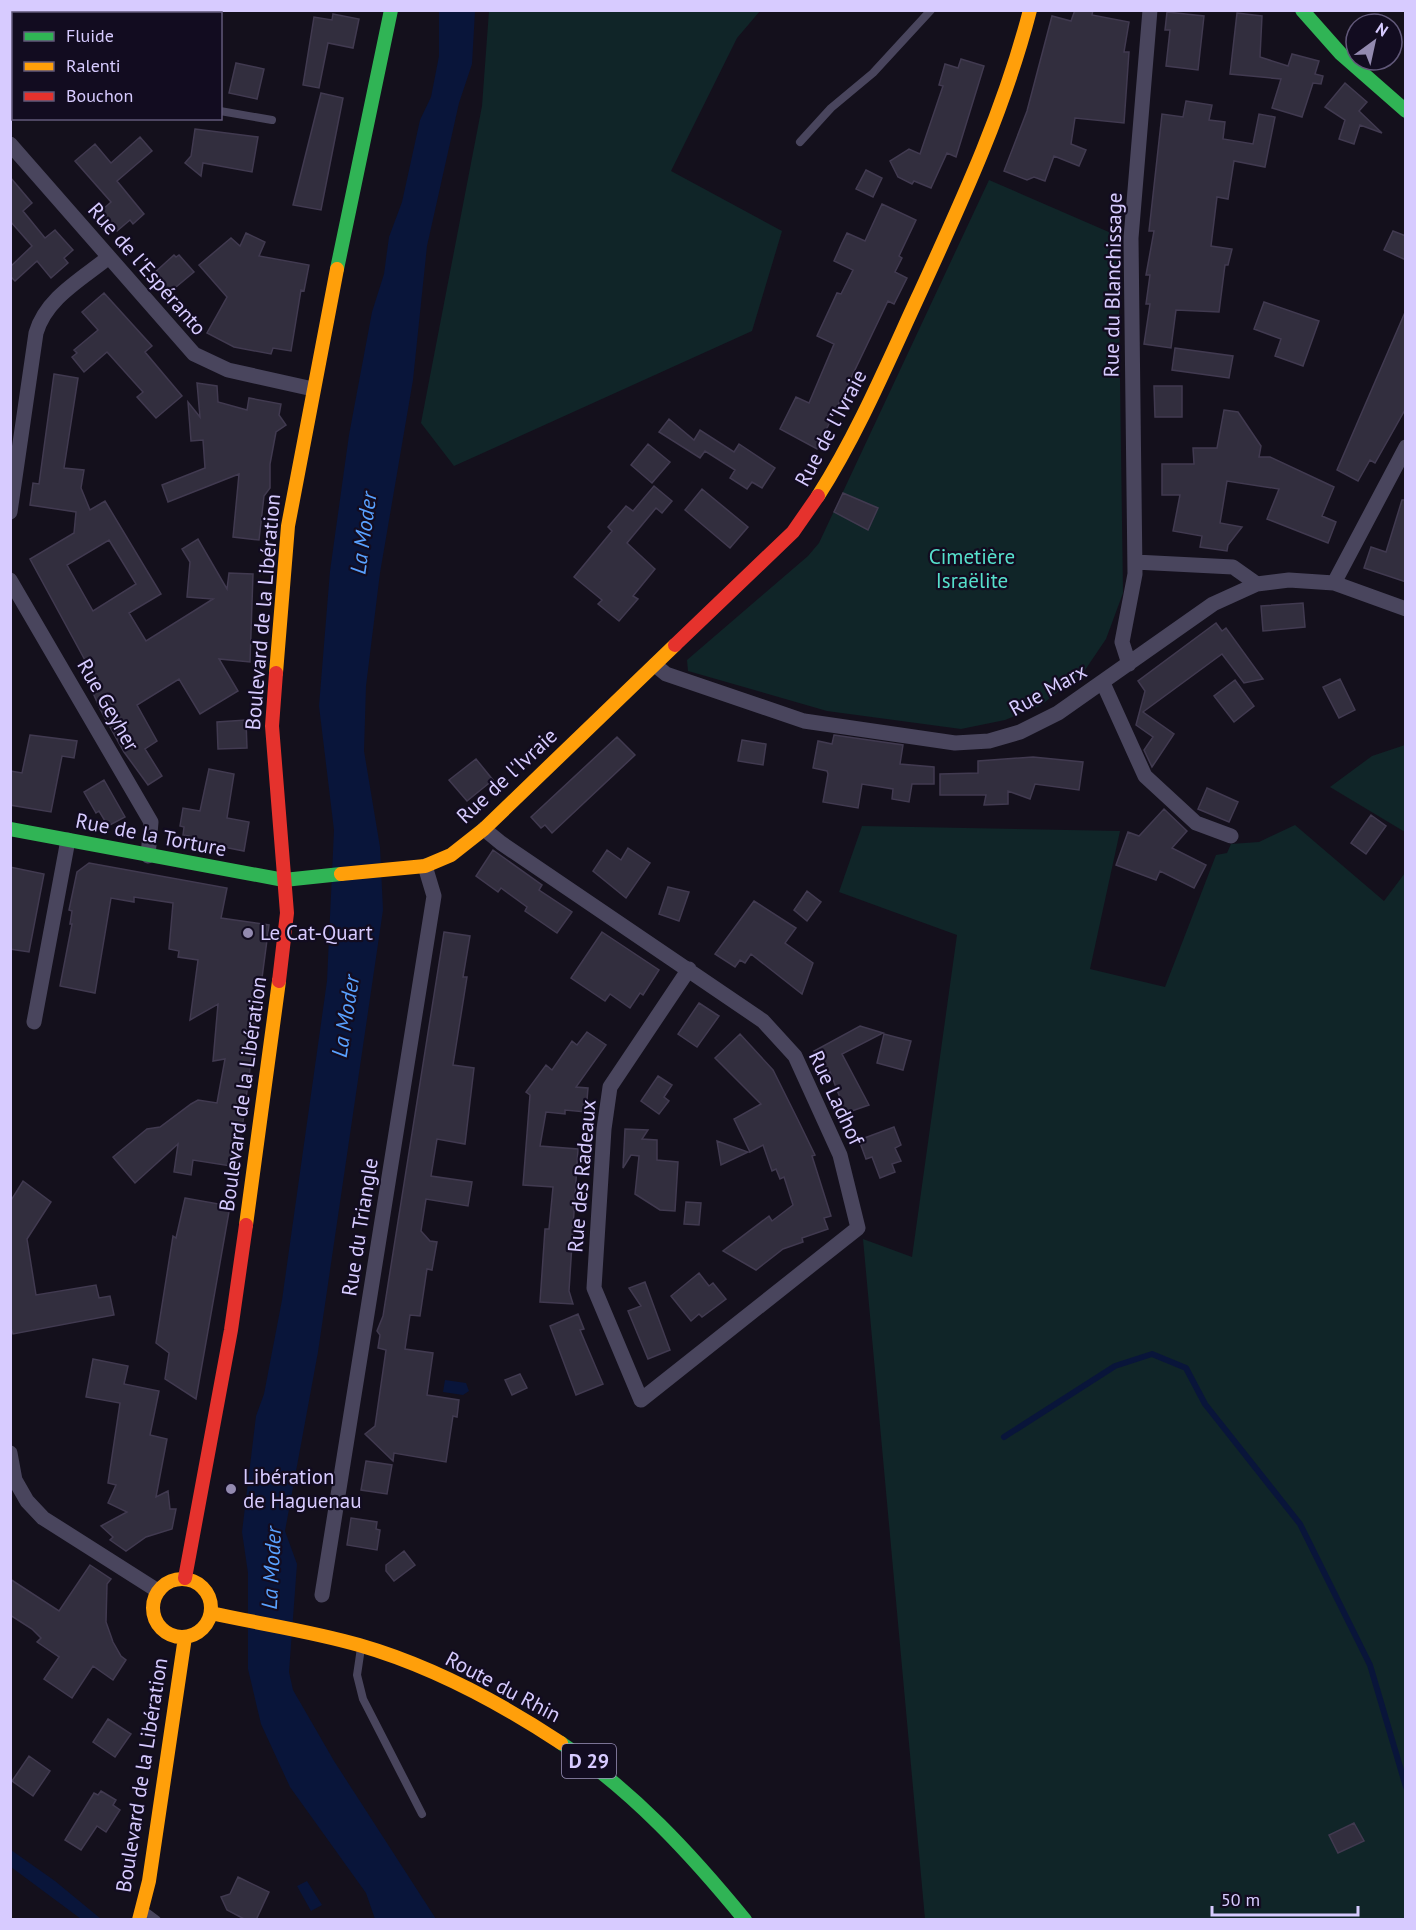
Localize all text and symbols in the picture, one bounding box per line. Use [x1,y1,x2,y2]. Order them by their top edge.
legend [12,12,222,120]
north arrow [1344,12,1404,72]
text: N [1372,18,1392,41]
text: Fluide [66,24,114,47]
text: Ralenti [66,54,121,77]
text: Bouchon [66,84,133,107]
street label: Rue du Blanchissage [1097,192,1128,378]
street label: Rue de l'Espéranto [82,197,213,341]
street label: Rue de l'Ivraie [789,365,873,491]
water label: La Moder [343,488,383,576]
street label: Boulevard de la Libération [239,493,286,731]
park label: Cimetière Israëlite [929,543,1015,594]
street label: Rue Geyher [71,654,146,756]
street label: Rue Marx [1004,657,1092,722]
street label: Rue de l'Ivraie [451,722,563,829]
street label: Rue de la Torture [73,807,229,862]
place label: Le Cat-Quart [260,919,373,946]
marker: Le Cat-Quart [241,926,255,940]
water label: La Moder [325,971,366,1059]
street label: Boulevard de la Libération [213,975,272,1213]
street label: Rue Ladhof [803,1046,871,1151]
street label: Rue des Radeaux [561,1098,602,1254]
street label: Rue du Triangle [335,1156,384,1298]
place label: Libération de Haguenau [243,1463,362,1514]
marker: Libération de Haguenau [224,1482,238,1496]
water label: La Moder [255,1524,287,1610]
street label: Route du Rhin [441,1645,565,1728]
street label: Boulevard de la Libération [110,1656,173,1894]
road number: D 29 [562,1744,616,1778]
scale bar [1212,1879,1358,1917]
text: 50 m [1221,1888,1260,1911]

